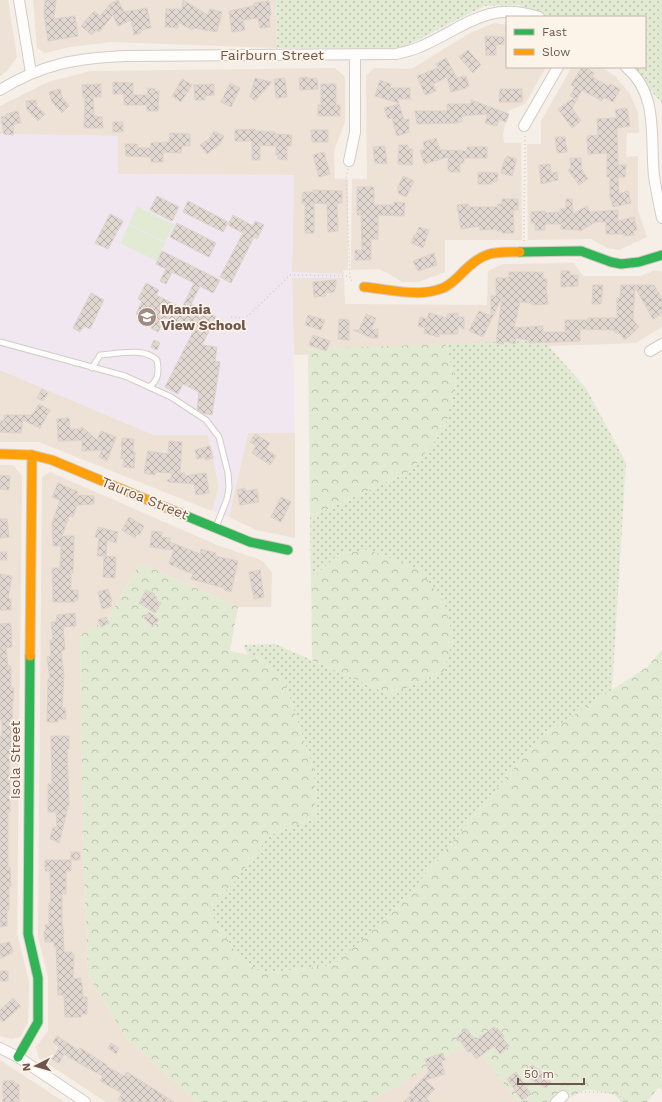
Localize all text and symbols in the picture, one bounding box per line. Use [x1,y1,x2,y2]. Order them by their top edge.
legend [506,16,646,68]
text: Fast [542,25,567,39]
text: Slow [542,45,570,59]
street label: Fairburn Street [220,47,324,63]
place label: Manaia View School [161,301,246,333]
school or university icon: Manaia View School [136,306,158,328]
street label: Tauroa Street [99,473,191,523]
street label: Isola Street [7,721,23,799]
north arrow [16,1046,56,1086]
scale bar [518,1060,584,1086]
text: N [20,1062,33,1072]
text: 50 m [524,1067,554,1081]

